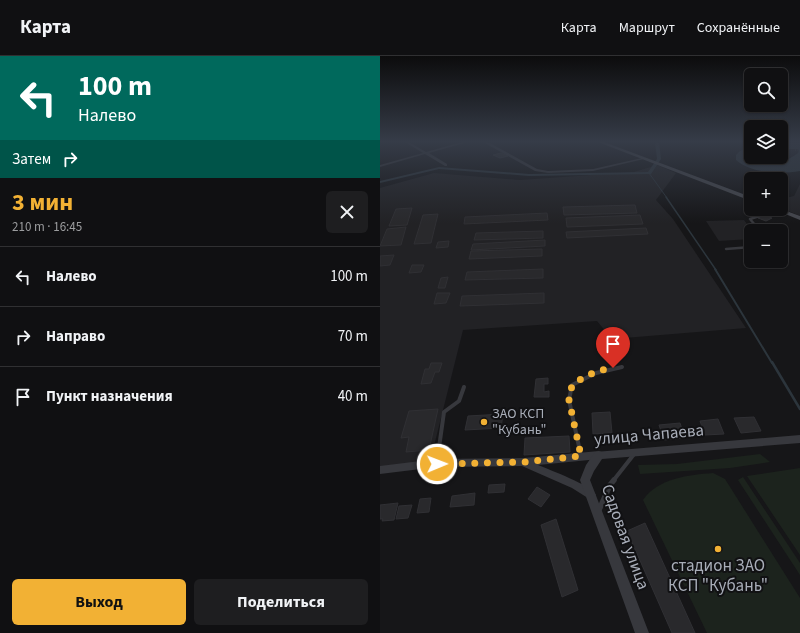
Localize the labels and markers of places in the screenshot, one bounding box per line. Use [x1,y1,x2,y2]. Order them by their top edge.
pin [596,327,630,368]
place label: ЗАО КСП "Кубань" [492,404,546,440]
marker: ЗАО КСП "Кубань" [479,417,489,427]
marker: стадион ЗАО КСП "Кубань" [713,544,723,554]
place label: стадион ЗАО КСП "Кубань" [668,554,768,598]

